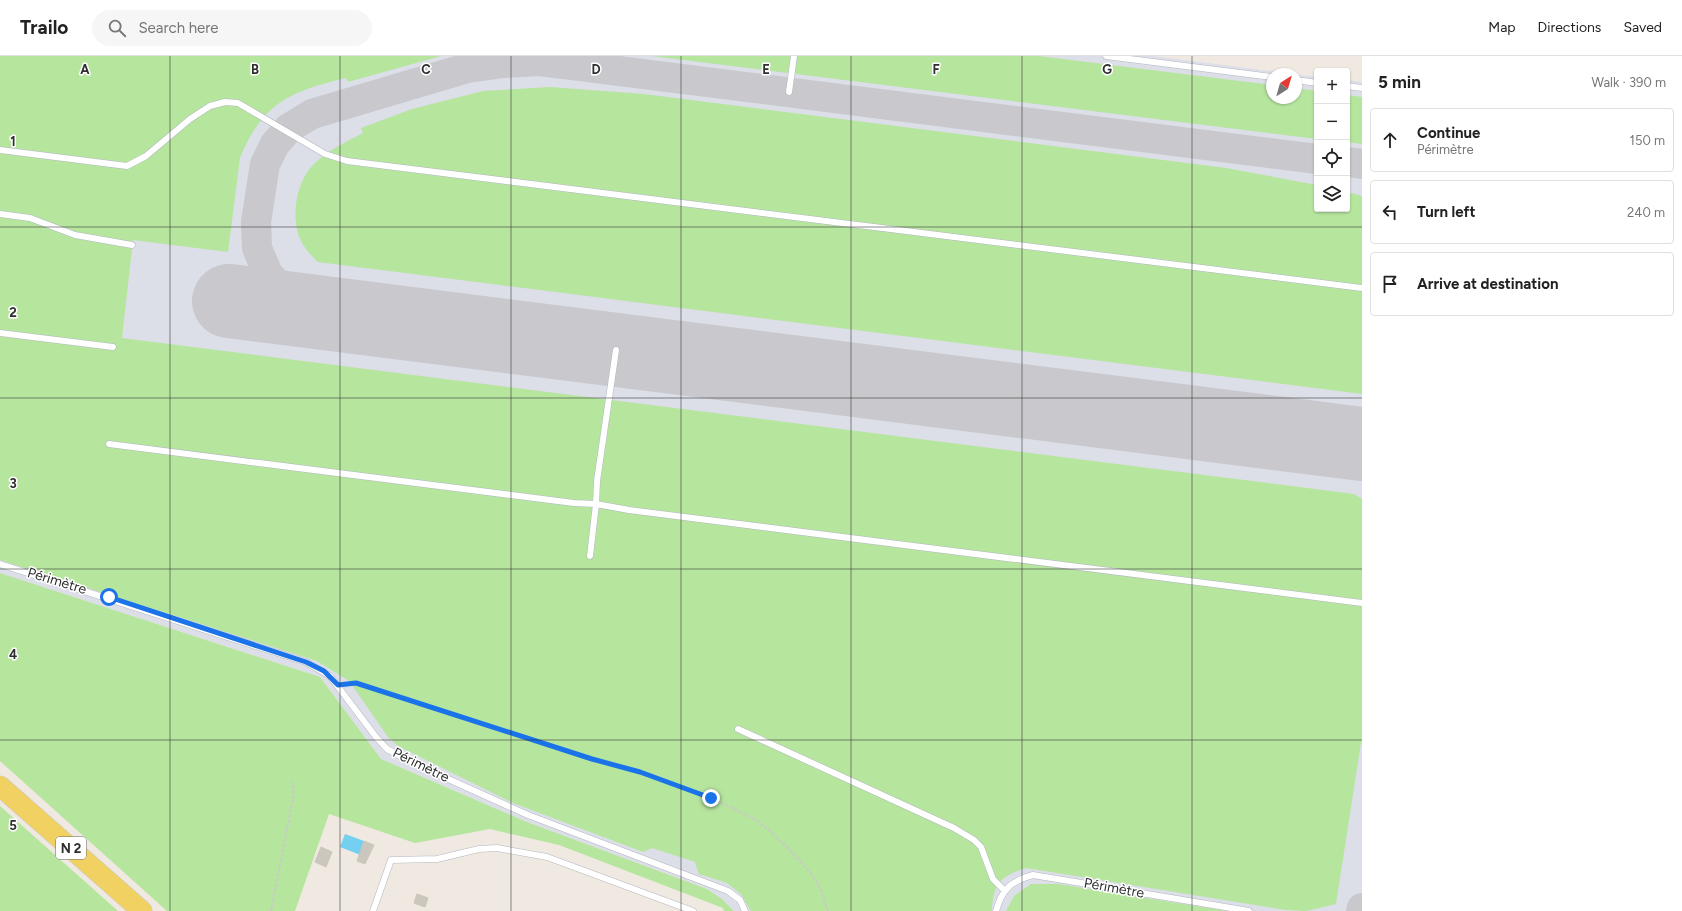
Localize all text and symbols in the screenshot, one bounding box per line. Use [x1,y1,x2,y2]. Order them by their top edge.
search box [92,10,372,46]
text: Trailo [20,16,68,39]
icon: search [106,17,128,39]
text: Search here [138,19,219,37]
text: Map [1488,19,1516,36]
text: Directions [1538,19,1601,36]
text: Saved [1623,19,1662,36]
text: A [80,62,90,77]
text: B [251,62,259,77]
text: C [421,62,431,77]
text: D [591,62,601,77]
text: E [762,62,770,77]
text: F [932,62,940,77]
text: G [1102,62,1112,77]
north arrow [1266,68,1302,104]
map controls [1314,68,1350,212]
button: + [1314,68,1350,104]
text: 5 min [1378,72,1421,92]
text: Walk · 390 m [1591,75,1666,90]
button: − [1314,104,1350,140]
text: Continue [1417,124,1480,142]
icon: ahead [1379,129,1401,151]
text: 150 m [1630,133,1665,148]
text: 1 [10,134,16,149]
button: locate [1314,140,1350,176]
text: Périmètre [1417,142,1474,157]
button: layers [1314,176,1350,212]
icon: left [1379,201,1401,223]
text: Turn left [1417,203,1475,221]
text: 240 m [1627,205,1665,220]
icon: arrive [1379,273,1401,295]
text: Arrive at destination [1417,275,1558,293]
text: 2 [9,305,17,320]
text: 3 [9,476,17,491]
street label: Périmètre [25,564,89,598]
route start [100,588,118,606]
text: 4 [9,647,17,662]
street label: Périmètre [390,744,452,786]
route end [702,789,720,807]
text: 5 [9,818,17,833]
road number: N 2 [56,837,86,859]
street label: Périmètre [1083,874,1146,902]

